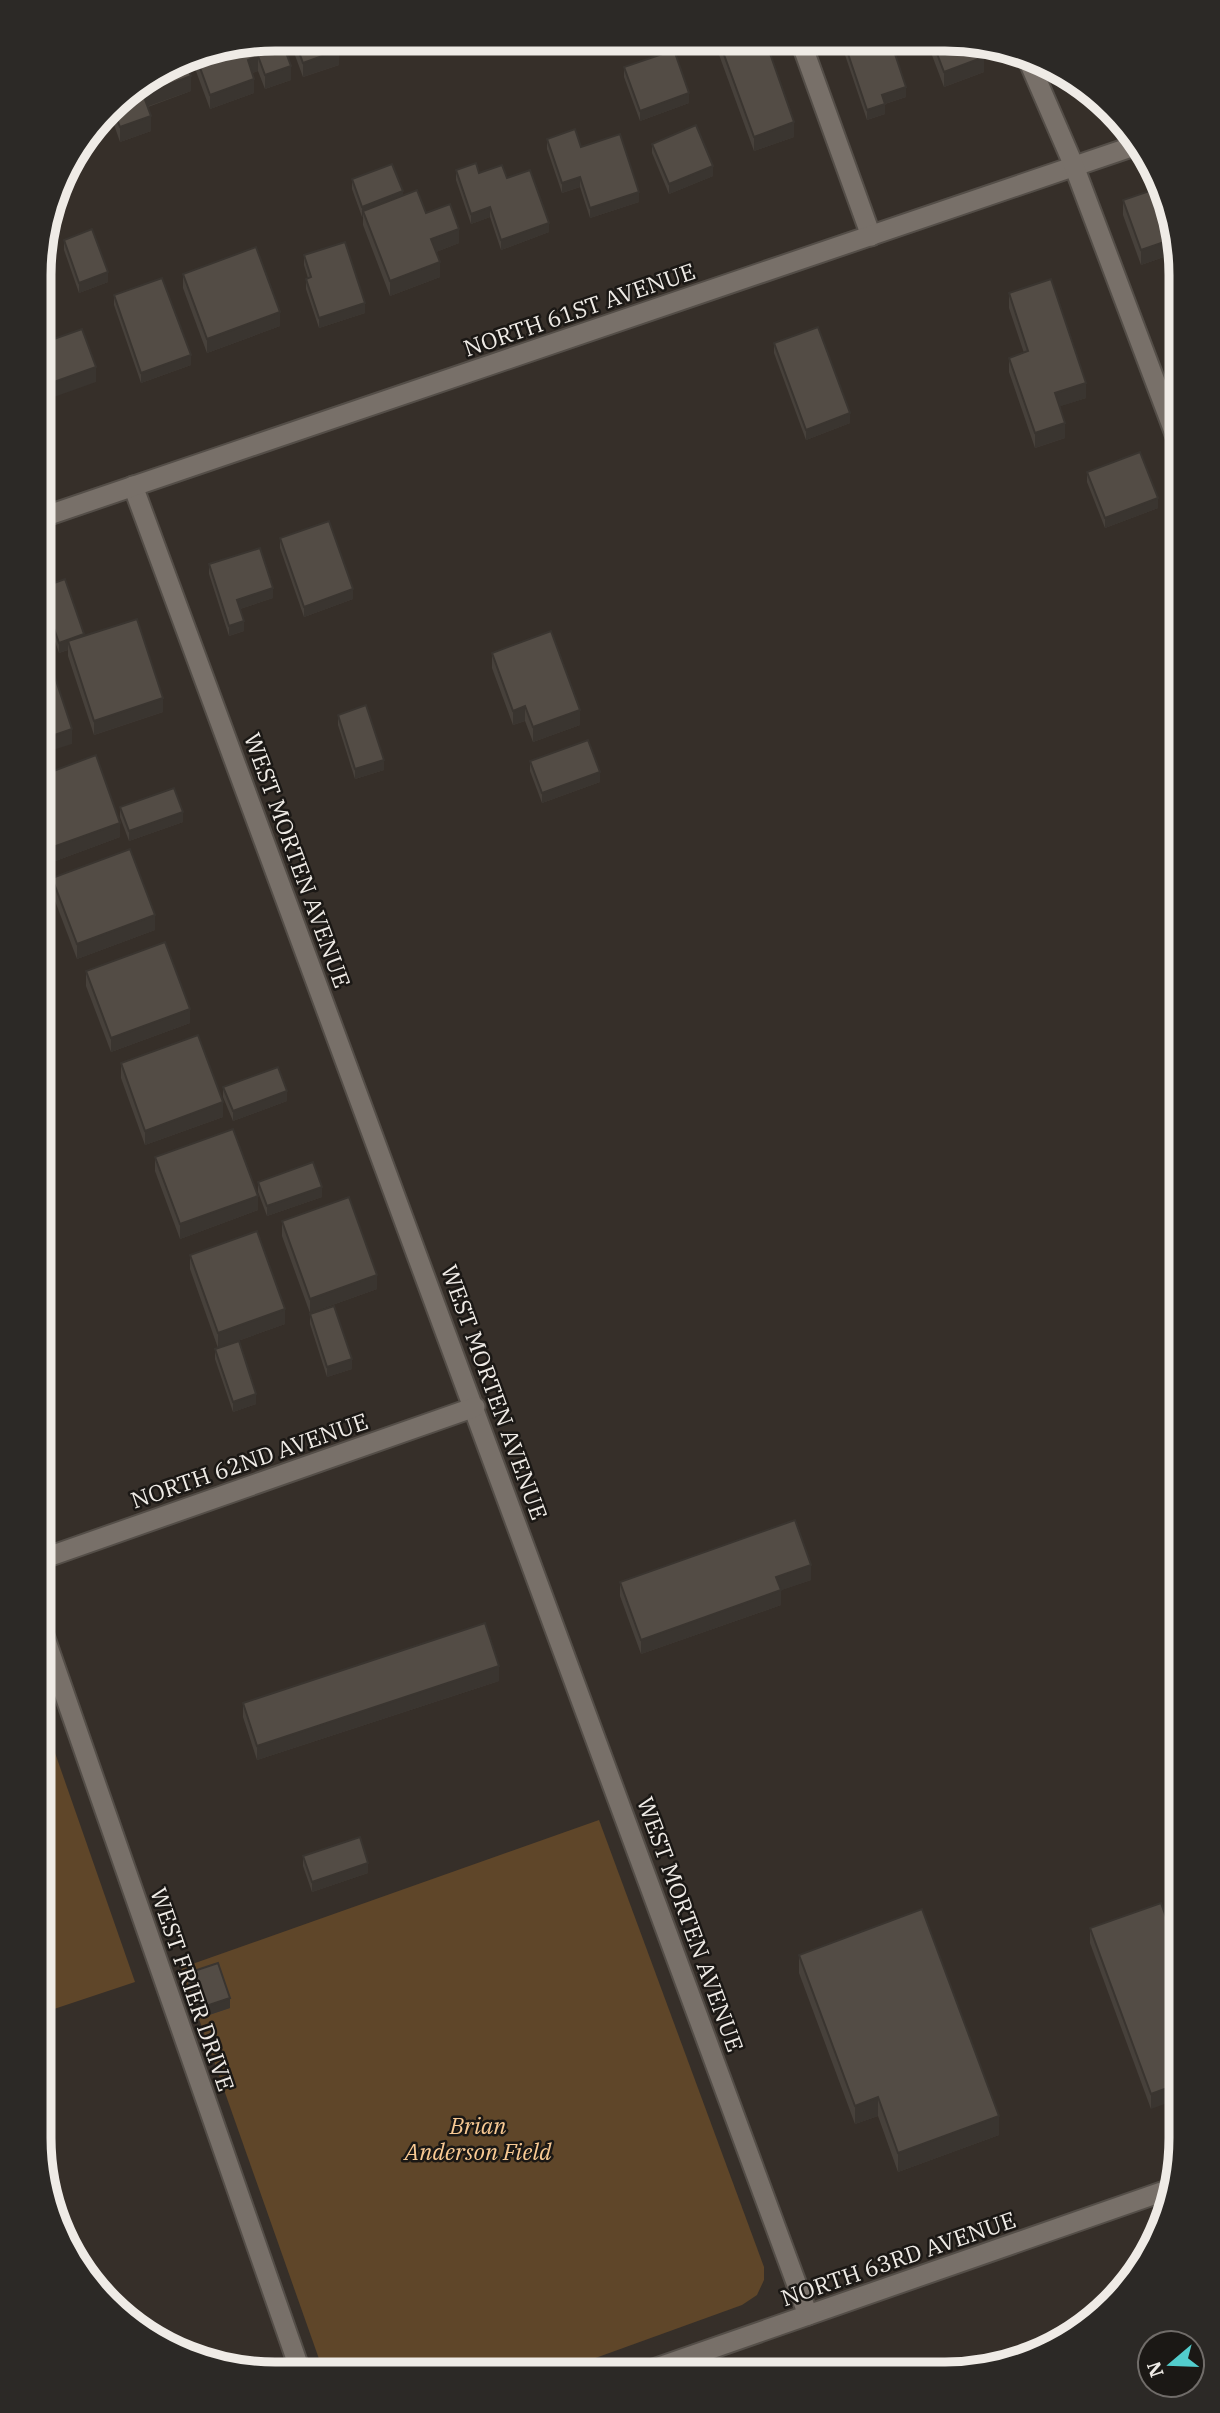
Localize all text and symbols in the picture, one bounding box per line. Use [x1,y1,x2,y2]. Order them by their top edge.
street label: NORTH 61ST AVENUE [459,255,699,363]
street label: WEST MORTEN AVENUE [238,728,358,992]
street label: WEST MORTEN AVENUE [435,1260,555,1524]
street label: NORTH 62ND AVENUE [126,1405,372,1515]
street label: WEST MORTEN AVENUE [631,1792,751,2056]
street label: WEST FRIER DRIVE [144,1883,242,2095]
park label: Brian Anderson Field [403,2110,552,2166]
street label: NORTH 63RD AVENUE [777,2204,1019,2312]
north arrow [1136,2329,1206,2399]
text: N [1141,2359,1169,2381]

